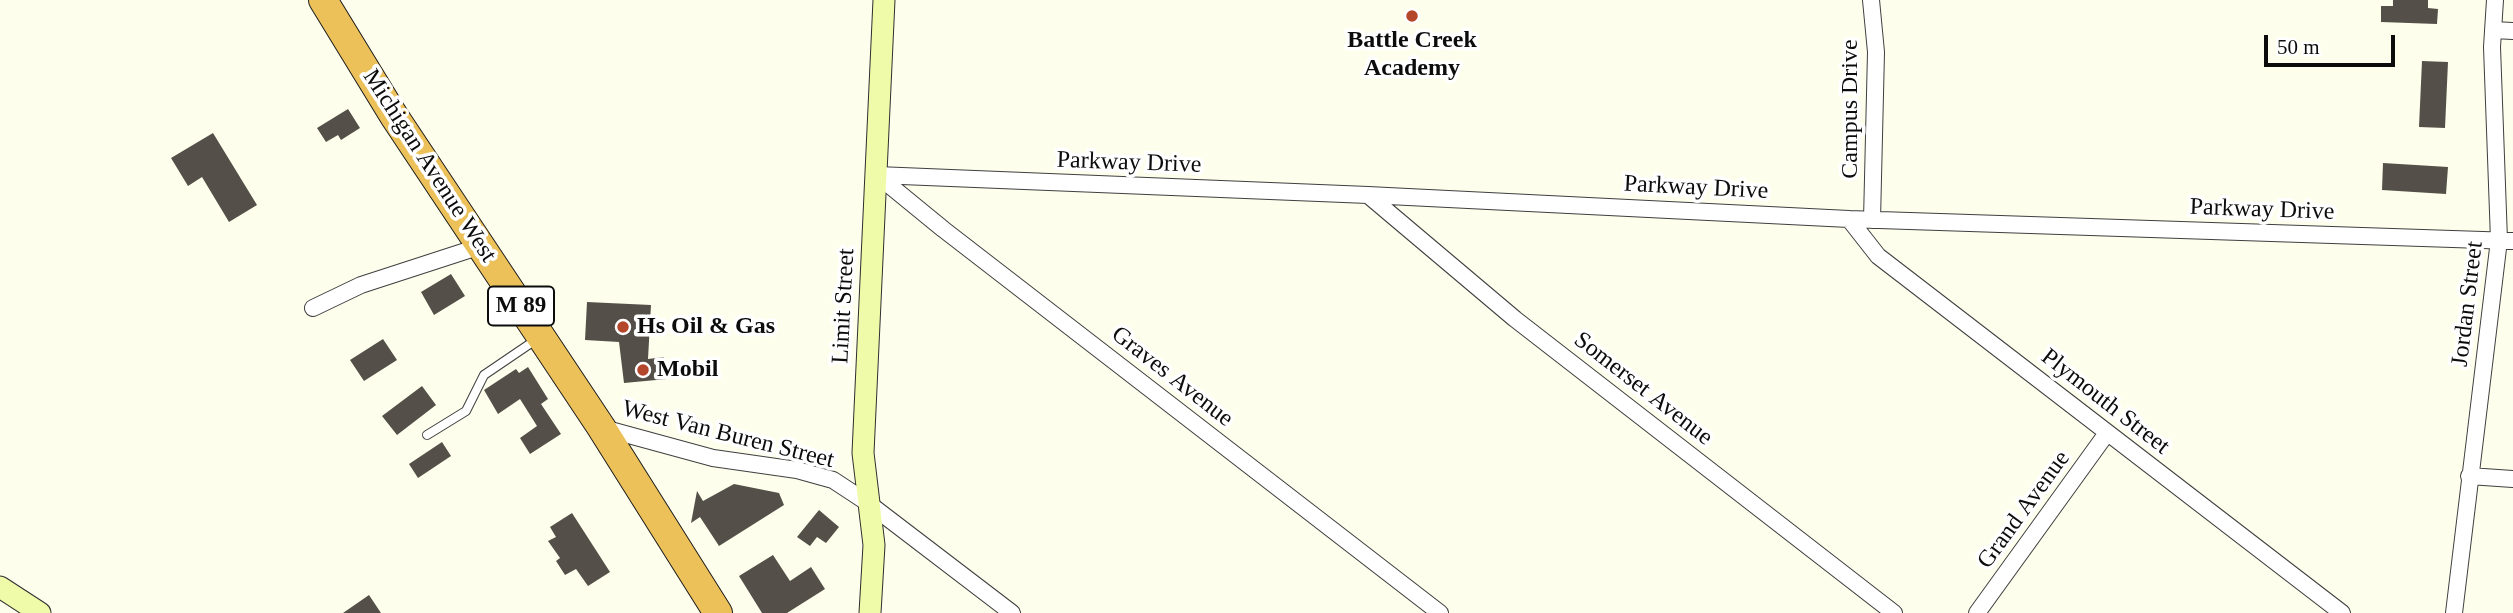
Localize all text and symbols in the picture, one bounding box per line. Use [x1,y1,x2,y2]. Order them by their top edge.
marker: Battle Creek Academy [1404,8,1420,24]
scale bar [2268,21,2399,65]
place label: Battle Creek Academy [1347,27,1477,83]
text: 50 m [2277,35,2320,59]
street label: Campus Drive [1837,39,1865,179]
street label: Michigan Avenue West [356,64,502,268]
street label: Parkway Drive [1056,146,1202,180]
street label: Parkway Drive [1623,170,1769,206]
street label: Parkway Drive [2189,193,2335,227]
street label: Jordan Street [2446,240,2490,368]
street label: Limit Street [827,248,861,364]
road number: M 89 [488,286,554,326]
place label: Hs Oil & Gas [637,313,775,341]
marker: Hs Oil & Gas [615,319,631,335]
street label: Graves Avenue [1105,320,1239,434]
street label: Somerset Avenue [1568,326,1718,452]
street label: Plymouth Street [2035,343,2175,461]
place label: Mobil [657,356,718,384]
marker: Mobil [635,362,651,378]
street label: West Van Buren Street [619,395,837,475]
street label: Grand Avenue [1972,445,2076,575]

